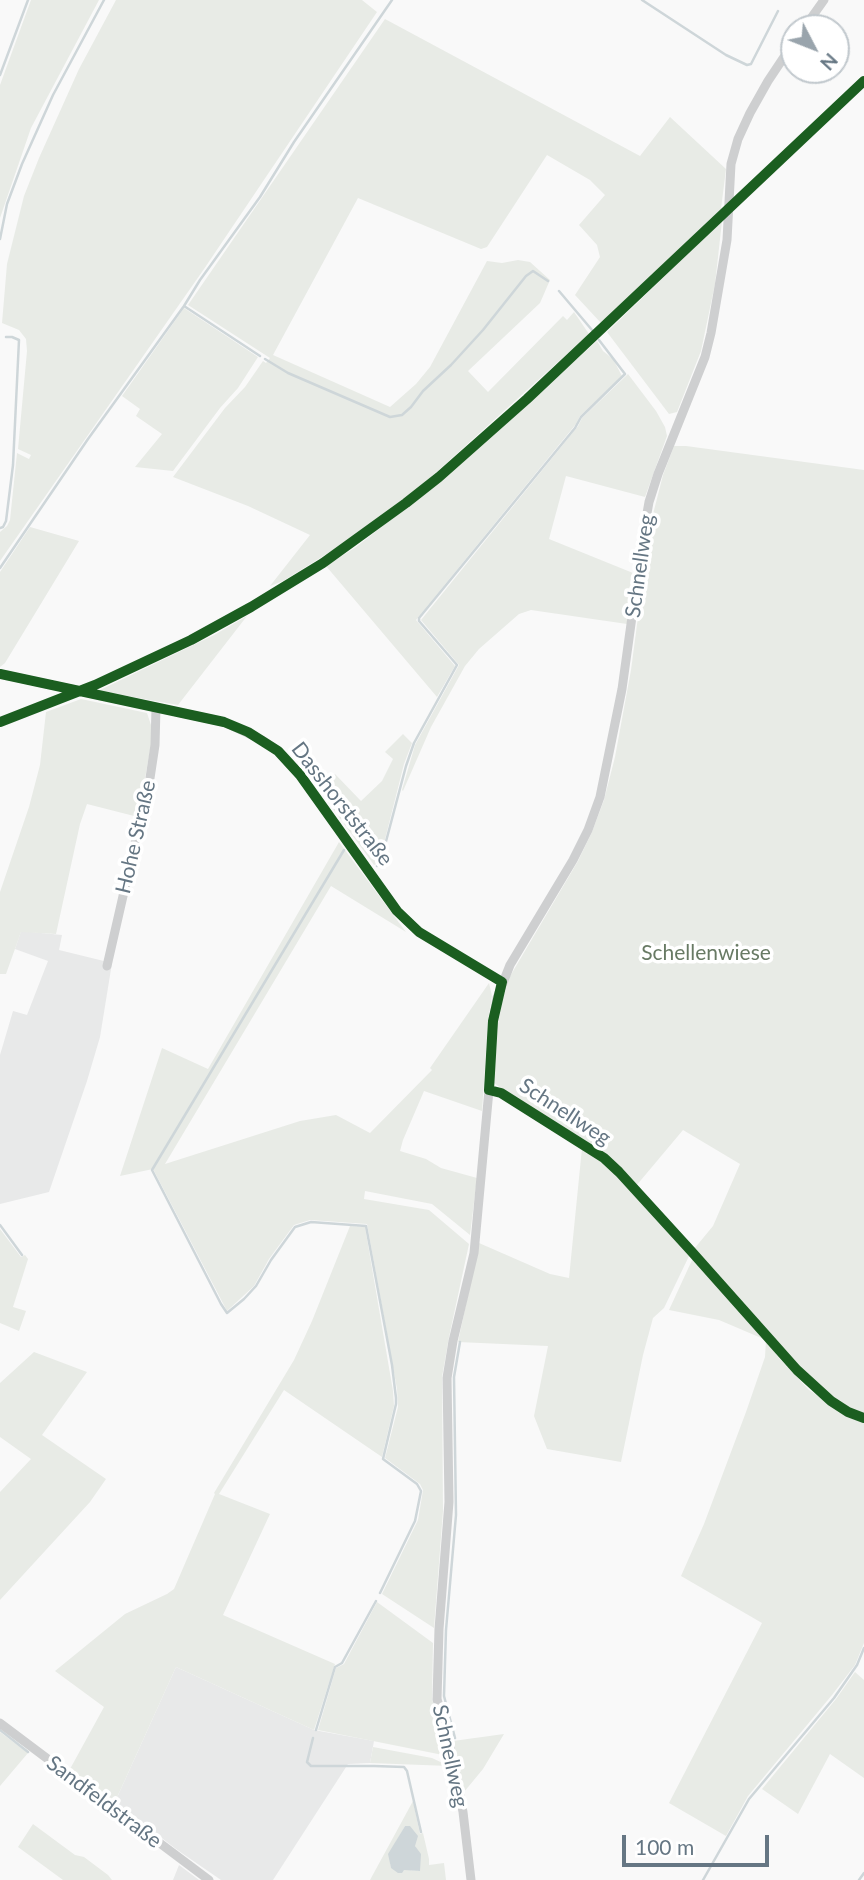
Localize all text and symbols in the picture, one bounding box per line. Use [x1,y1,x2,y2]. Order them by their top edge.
north arrow [780,14,850,84]
text: N [816,49,843,75]
street label: Schnellweg [620,513,660,619]
street label: Dasshorststraße [286,737,398,871]
street label: Hohe Straße [111,778,161,896]
park label: Schellenwiese [641,940,771,966]
street label: Schnellweg [514,1073,616,1151]
street label: Schnellweg [427,1702,473,1810]
street label: Sandfeldstraße [41,1750,167,1854]
scale bar [626,1820,773,1864]
text: 100 m [635,1834,694,1859]

